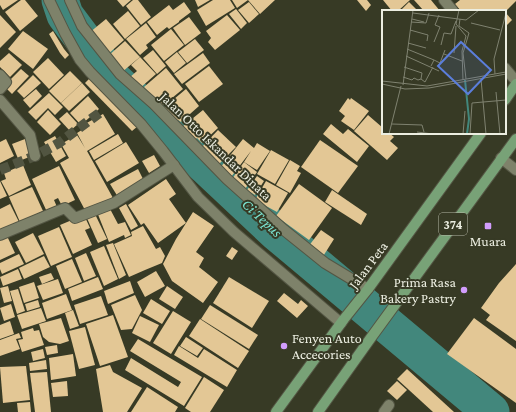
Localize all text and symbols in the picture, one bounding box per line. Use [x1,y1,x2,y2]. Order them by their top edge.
inset map [382,10,506,134]
street label: Jalan Otto Iskandar Dinata [155,87,275,204]
water label: Ci Tepus [238,196,285,241]
road number: 374 [439,213,467,235]
marker: Muara [483,221,493,231]
place label: Muara [470,233,507,249]
street label: Jalan Peta [344,238,391,293]
place label: Prima Rasa Bakery Pastry [380,274,457,306]
marker: Prima Rasa Bakery Pastry [459,285,469,295]
place label: Fenyen Auto Accecories [292,330,362,362]
marker: Fenyen Auto Accecories [279,341,289,351]

